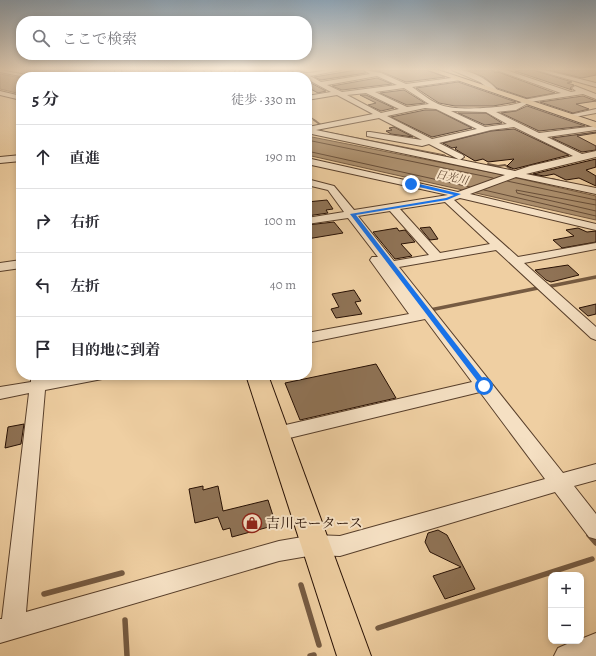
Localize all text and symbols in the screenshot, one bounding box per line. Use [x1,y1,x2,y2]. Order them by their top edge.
search box [16,16,312,60]
icon: search [30,27,52,49]
text: ここで検索 [62,29,137,49]
text: 5 分 [32,88,59,111]
text: 徒歩 · 330 m [231,91,296,108]
icon: ahead [32,146,54,168]
text: 直進 [70,148,100,168]
text: 190 m [265,148,296,165]
water label: 日光川 [434,167,471,188]
route end [402,175,420,193]
icon: right [32,210,54,232]
text: 右折 [70,212,100,232]
text: 100 m [264,212,296,229]
icon: left [32,274,54,296]
text: 左折 [70,276,100,296]
text: 40 m [270,276,296,293]
icon: arrive [32,338,54,360]
text: 目的地に到着 [70,340,160,360]
route start [475,377,493,395]
shop icon: 吉川モータース [241,512,263,534]
place label: 吉川モータース [266,514,363,533]
map controls [548,572,584,644]
button: + [548,572,584,608]
button: − [548,608,584,644]

